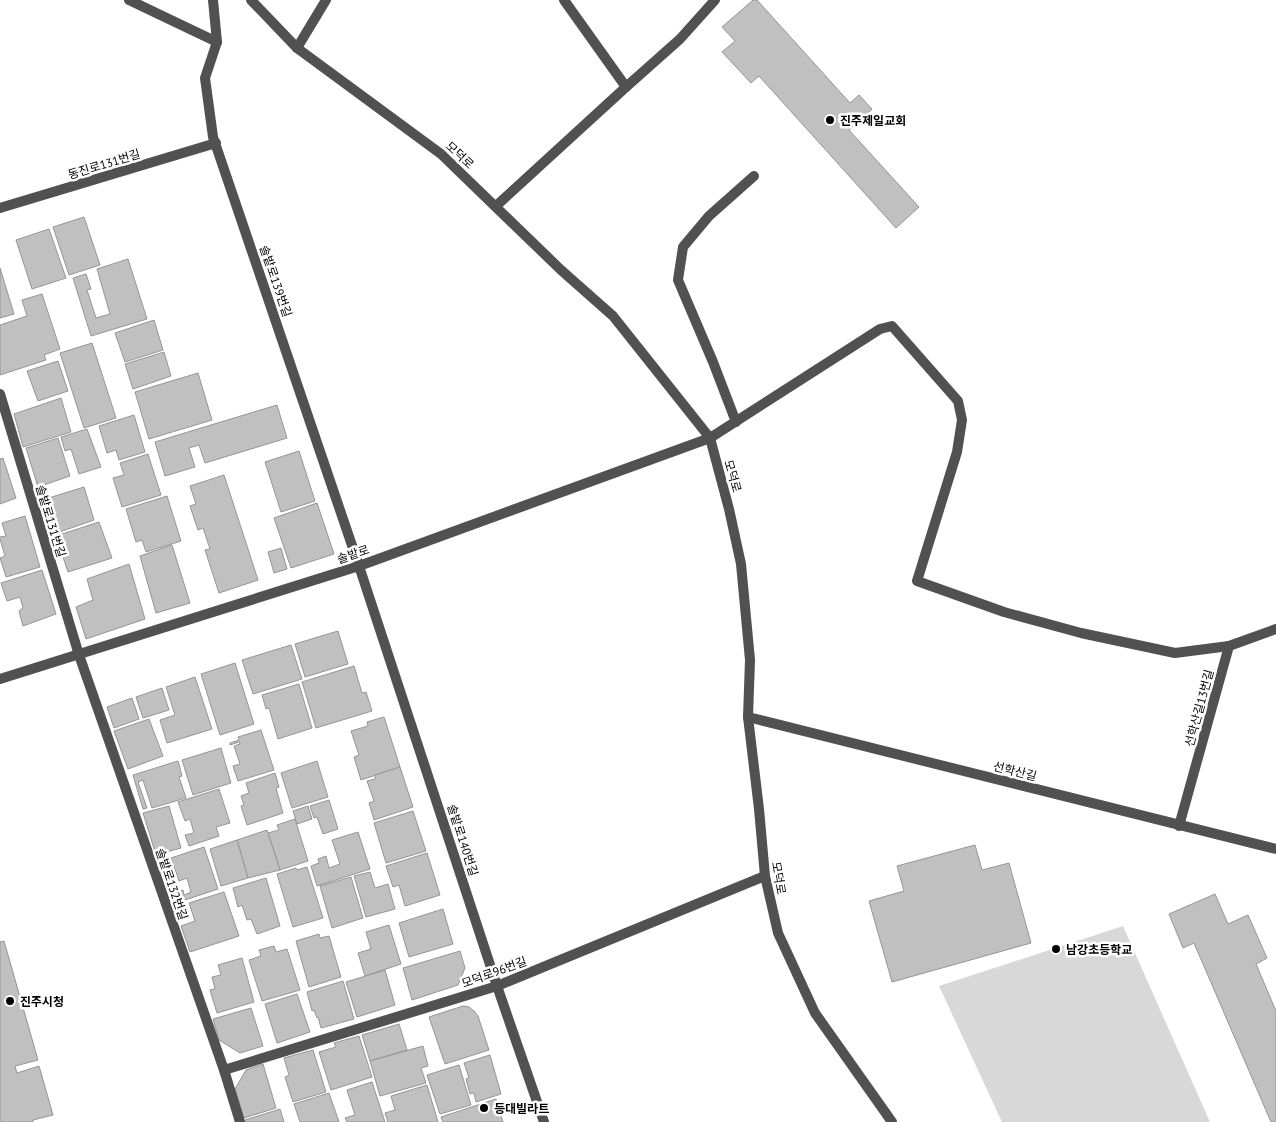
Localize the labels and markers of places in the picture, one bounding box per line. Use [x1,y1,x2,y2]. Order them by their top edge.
place label: 진주제일교회 [840,113,906,128]
marker: 진주제일교회 [824,114,836,126]
place label: 남강초등학교 [1066,942,1132,957]
marker: 남강초등학교 [1050,943,1062,955]
place label: 진주시청 [20,994,64,1009]
marker: 진주시청 [4,995,16,1007]
place label: 등대빌라트 [494,1101,549,1116]
marker: 등대빌라트 [478,1102,490,1114]

